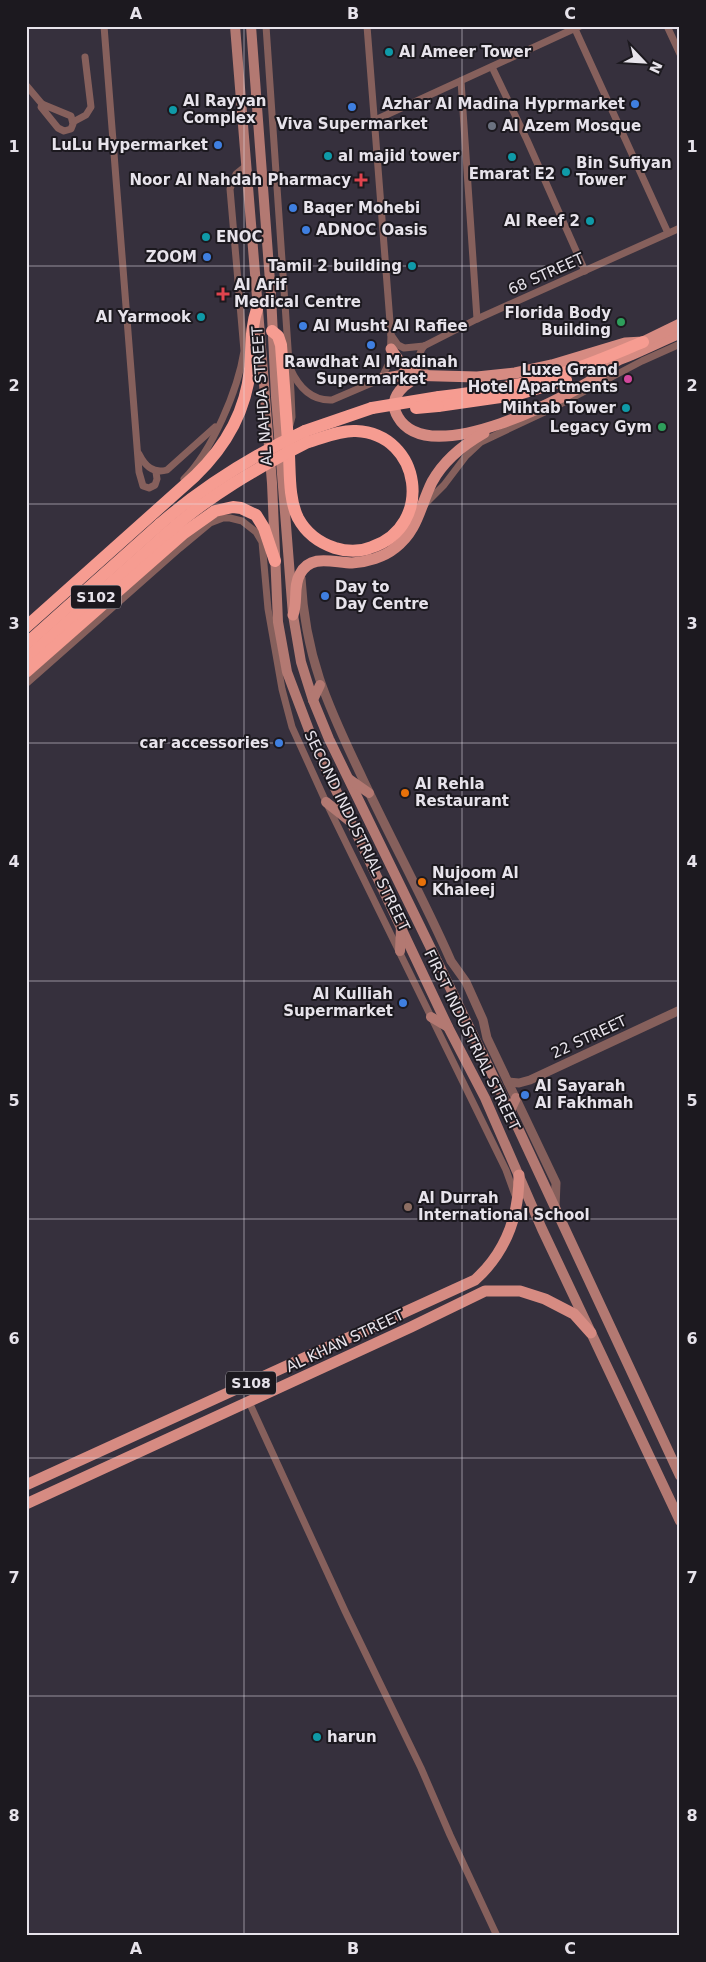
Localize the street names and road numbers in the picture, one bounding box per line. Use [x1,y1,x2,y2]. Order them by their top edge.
street label: 68 STREET [505,249,587,299]
street label: AL NAHDA STREET [248,325,276,466]
road number: S102 [71,586,121,608]
street label: SECOND INDUSTRIAL STREET [300,728,414,935]
street label: FIRST INDUSTRIAL STREET [420,947,524,1134]
street label: 22 STREET [548,1011,630,1062]
street label: AL KHAN STREET [283,1305,408,1376]
road number: S108 [226,1372,276,1395]

